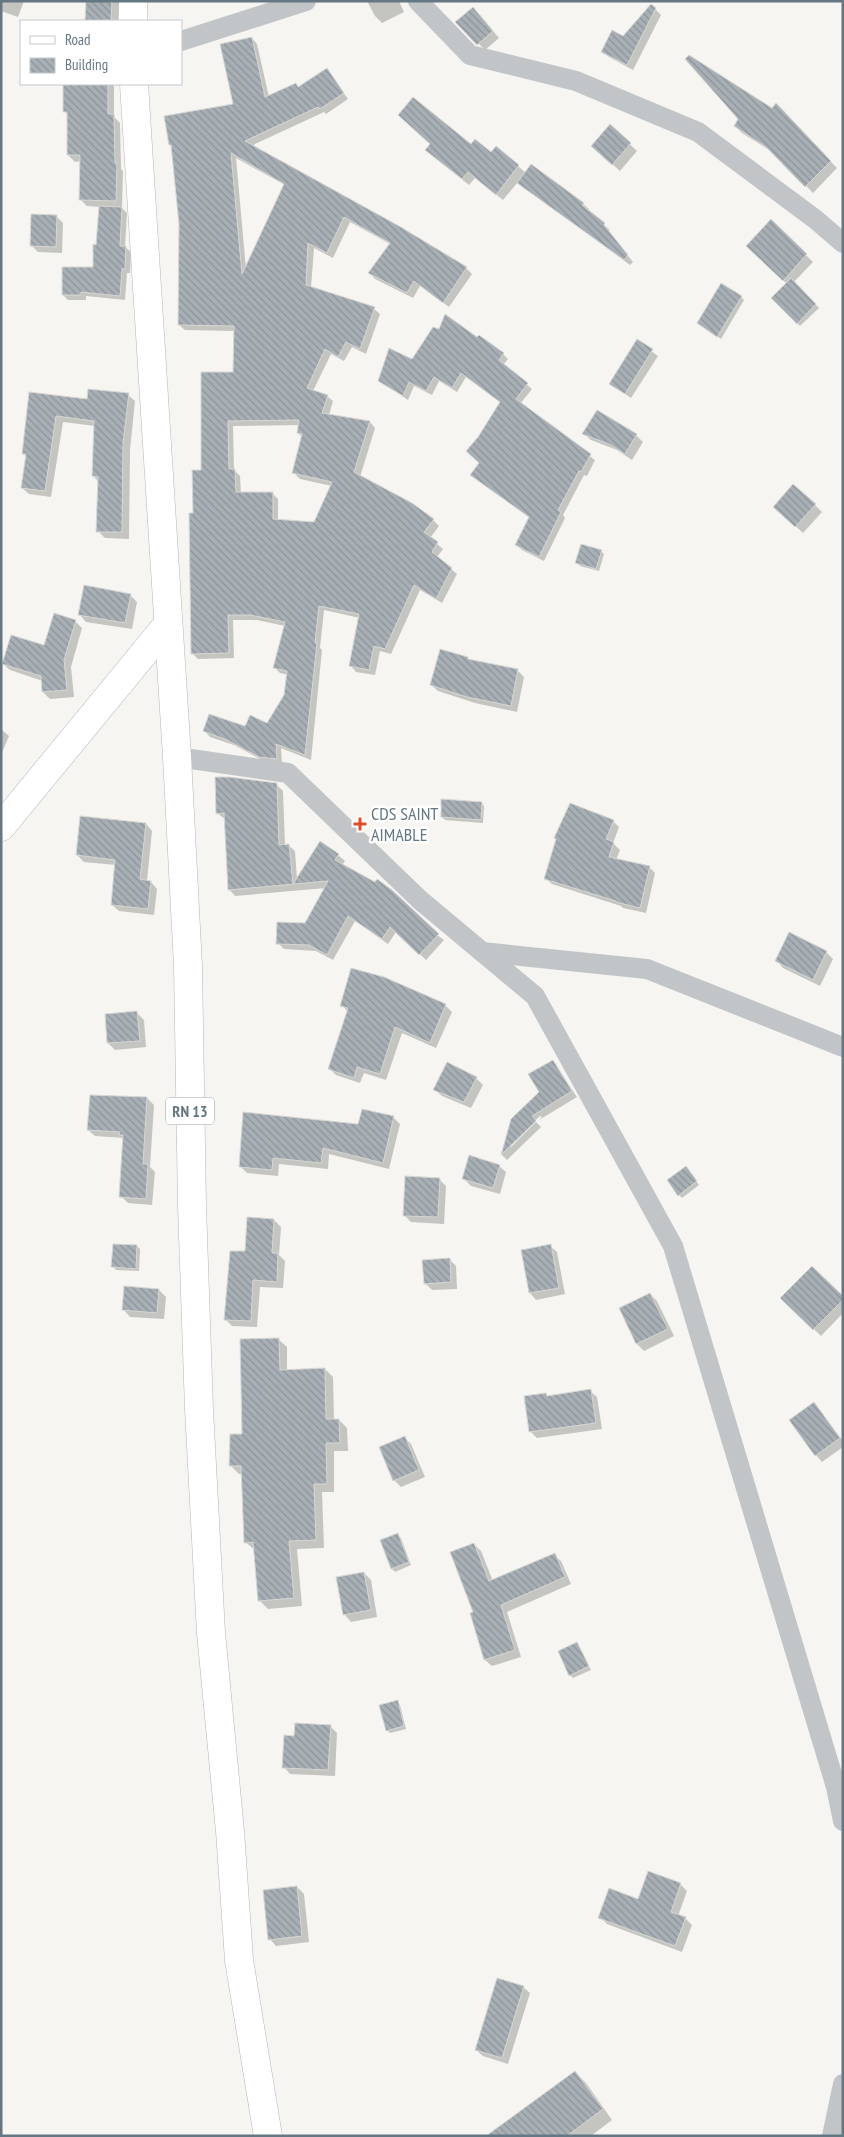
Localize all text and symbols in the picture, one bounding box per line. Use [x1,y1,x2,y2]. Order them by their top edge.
legend [20,20,182,85]
text: Road [65,30,91,49]
text: Building [65,55,108,74]
place label: CDS SAINT AIMABLE [371,802,438,846]
marker: CDS SAINT AIMABLE [353,817,367,831]
road number: RN 13 [166,1098,214,1124]

